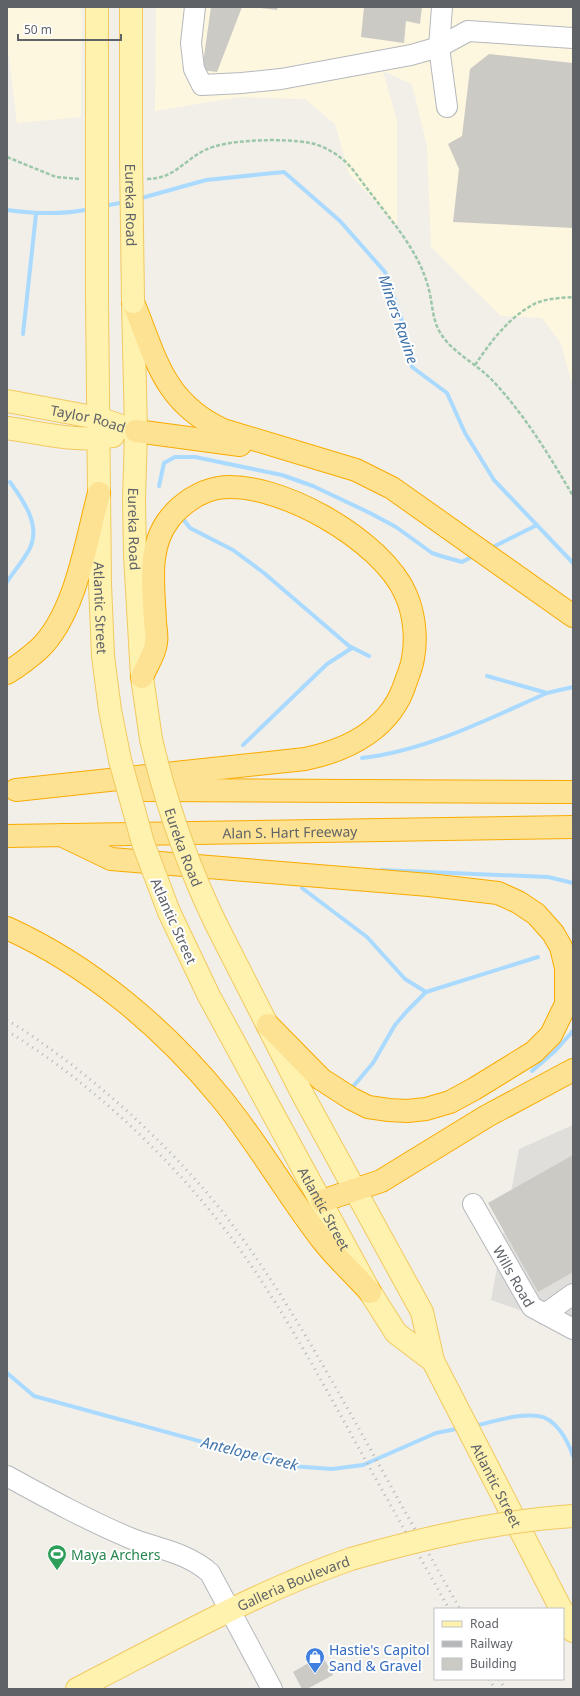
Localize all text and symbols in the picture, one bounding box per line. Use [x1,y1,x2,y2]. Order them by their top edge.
scale bar [18,16,121,42]
text: 50 m [24,21,52,38]
street label: Eureka Road [122,164,142,246]
water label: Miners Ravine [374,272,424,367]
street label: Taylor Road [49,400,128,436]
street label: Eureka Road [124,487,145,571]
street label: Atlantic Street [90,562,112,654]
street label: Eureka Road [161,805,207,889]
street label: Alan S. Hart Freeway [222,821,358,842]
street label: Atlantic Street [147,875,201,967]
street label: Atlantic Street [294,1163,355,1254]
street label: Wills Road [489,1242,539,1310]
water label: Antelope Creek [199,1431,301,1475]
street label: Atlantic Street [467,1440,527,1530]
sports icon: Maya Archers [46,1543,68,1571]
place label: Maya Archers [71,1545,161,1564]
street label: Galleria Boulevard [234,1551,352,1615]
legend [434,1608,564,1680]
text: Road [470,1615,499,1632]
text: Railway [470,1635,514,1652]
place label: Hastie's Capitol Sand & Gravel [329,1640,430,1675]
shop icon: Hastie's Capitol Sand & Gravel [304,1646,326,1674]
text: Building [470,1655,517,1672]

